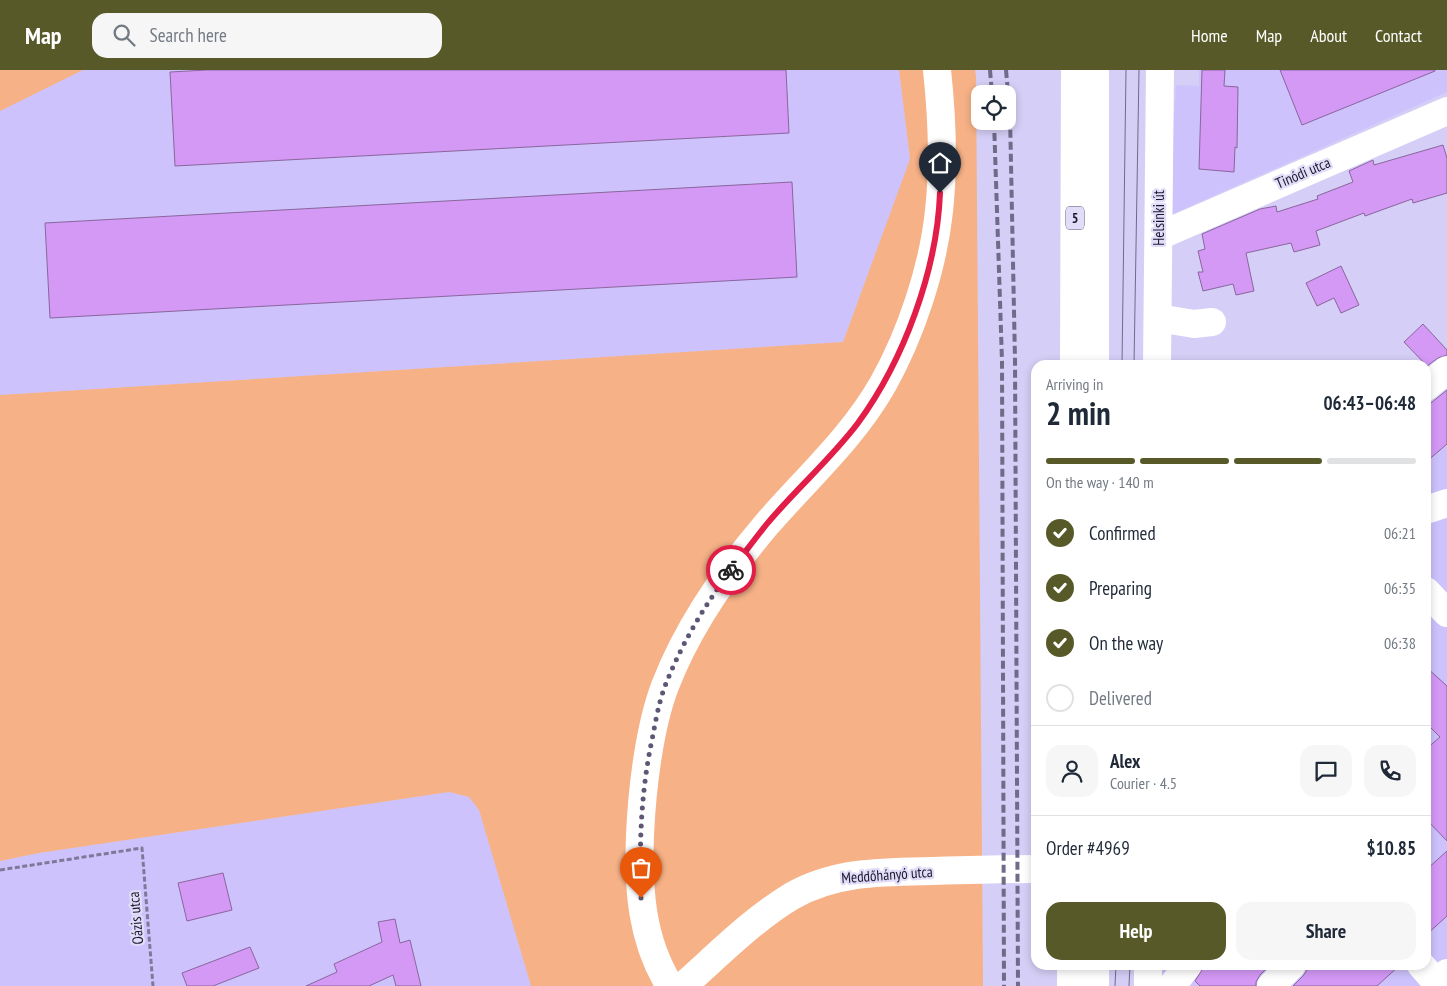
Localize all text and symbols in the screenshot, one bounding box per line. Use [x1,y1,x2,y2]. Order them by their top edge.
search box [92,13,442,58]
text: Map [25,20,62,51]
icon: search [110,21,138,49]
text: Search here [150,23,227,47]
text: Home [1191,24,1228,47]
text: Map [1256,24,1282,47]
text: About [1310,24,1347,47]
text: Contact [1375,24,1422,47]
map controls [971,85,1016,130]
button: locate [971,85,1016,130]
pin [919,142,961,193]
icon: home [926,149,954,177]
street label: Tinódi utca [1272,153,1333,193]
street label: Helsinki út [1149,190,1168,246]
road number: 5 [1066,206,1084,230]
text: Arriving in [1046,374,1103,394]
text: 06:43–06:48 [1323,391,1416,415]
text: 2 min [1046,392,1111,434]
text: On the way · 140 m [1046,472,1154,492]
icon: check [1046,519,1074,547]
text: Confirmed [1089,521,1156,545]
text: 06:21 [1384,523,1416,543]
courier [706,545,756,595]
icon: bike [717,556,745,584]
icon: check [1046,574,1074,602]
text: Preparing [1089,576,1152,600]
text: 06:35 [1384,578,1416,598]
icon: check [1046,629,1074,657]
text: On the way [1089,631,1163,655]
text: 06:38 [1384,633,1416,653]
text: Delivered [1089,686,1152,710]
button: person [1046,745,1098,797]
button: chat [1300,745,1352,797]
button: phone [1364,745,1416,797]
text: Alex [1110,749,1140,773]
text: Courier · 4.5 [1110,773,1177,793]
text: Order #4969 [1046,836,1130,860]
text: $10.85 [1367,836,1416,860]
pin [620,847,662,898]
icon: bag [627,854,655,882]
street label: Meddőhányó utca [841,862,933,887]
street label: Oázis utca [124,891,147,945]
button: Help [1046,902,1226,960]
button: Share [1236,902,1416,960]

